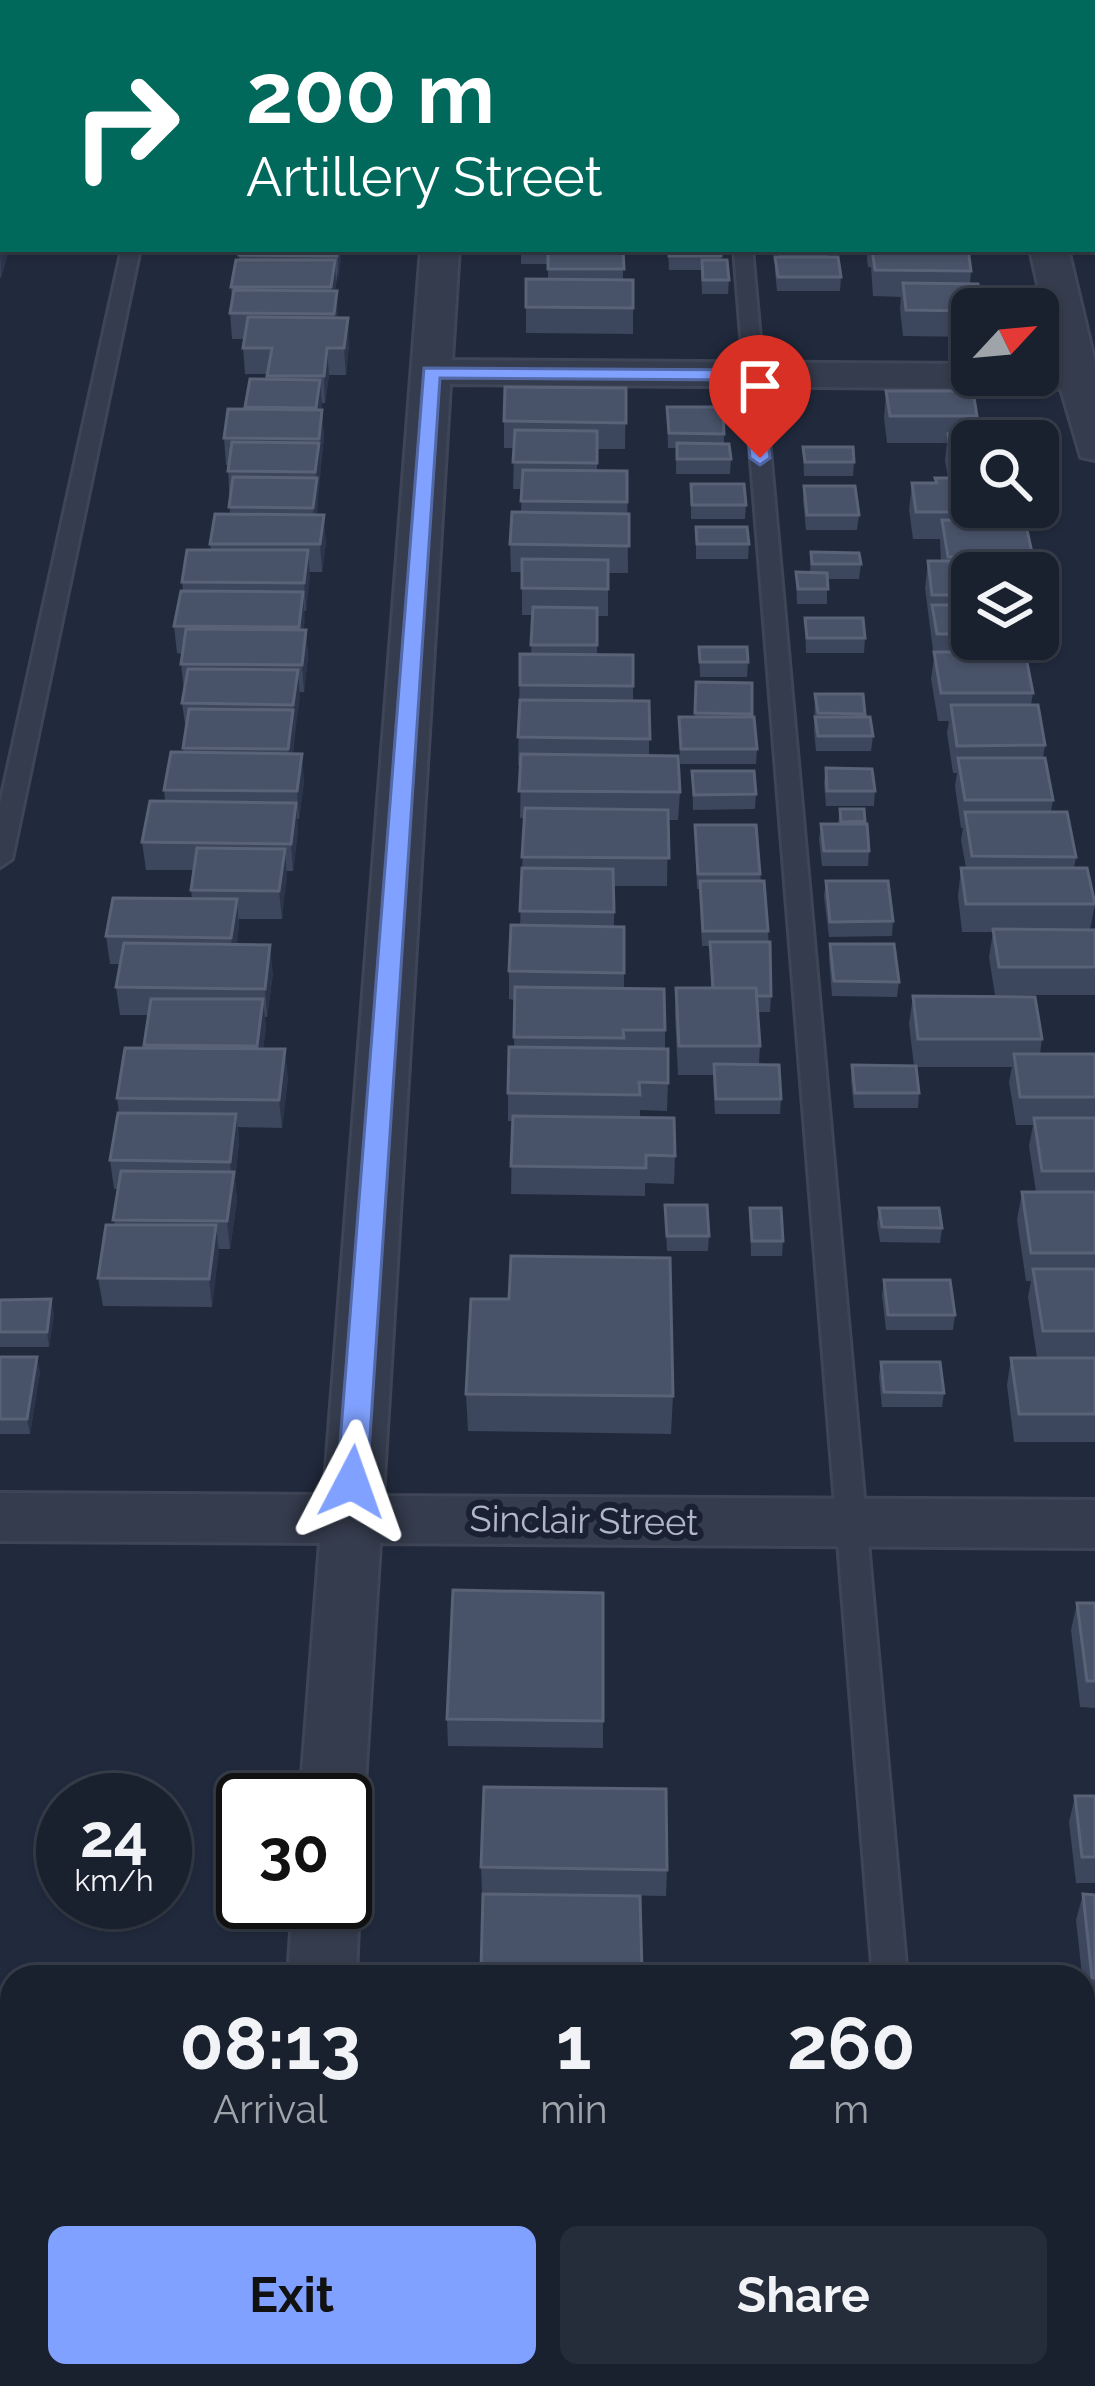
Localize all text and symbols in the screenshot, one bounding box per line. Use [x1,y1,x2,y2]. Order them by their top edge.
text: 200 m [246,44,495,143]
icon: right [48,48,204,204]
text: Artillery Street [246,145,603,209]
north arrow [951,288,1059,396]
map controls [951,288,1059,660]
pin [709,335,811,458]
icon: arrive [727,353,793,419]
button: search [951,420,1059,528]
button: layers [951,552,1059,660]
position arrow [289,1419,415,1545]
street label: Sinclair Street [469,1497,699,1543]
speed limit sign: 30 [216,1773,372,1929]
text: 24 [80,1801,148,1871]
text: km/h [74,1863,154,1898]
text: 08:13 [180,2001,361,2086]
text: 1 [556,2001,592,2086]
text: 260 [787,2001,915,2086]
text: Arrival [213,2086,327,2132]
text: min [540,2086,607,2132]
text: m [833,2086,869,2132]
button: Exit [48,2226,536,2364]
button: Share [560,2226,1047,2364]

